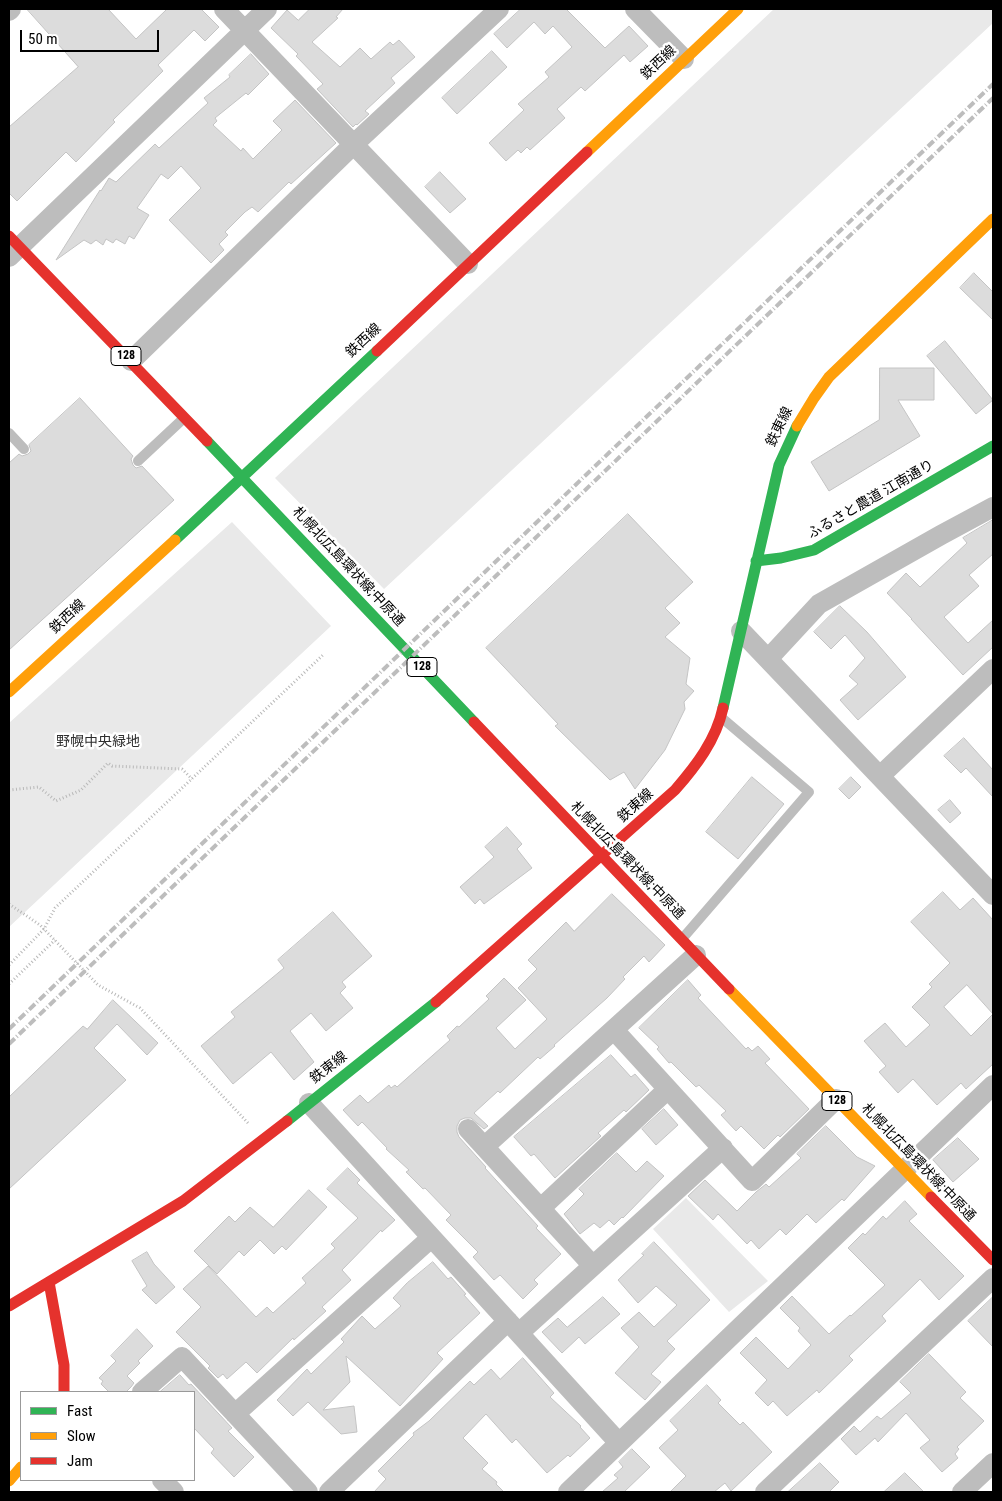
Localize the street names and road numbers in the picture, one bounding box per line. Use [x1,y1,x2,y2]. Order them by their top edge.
street label: 鉄西線 [638,43,680,83]
street label: 鉄西線 [343,321,385,361]
road number: 128 [111,346,141,366]
street label: 鉄東線 [763,404,797,450]
street label: ふるさと農道 江南通り [805,457,937,543]
street label: 札幌北広島環状線;中原通 [288,504,408,630]
street label: 鉄西線 [47,597,89,637]
road number: 128 [407,658,437,676]
street label: 鉄東線 [615,786,657,826]
street label: 札幌北広島環状線;中原通 [566,799,688,923]
street label: 鉄東線 [307,1048,351,1088]
road number: 128 [822,1092,852,1110]
street label: 札幌北広島環状線;中原通 [857,1101,979,1225]

